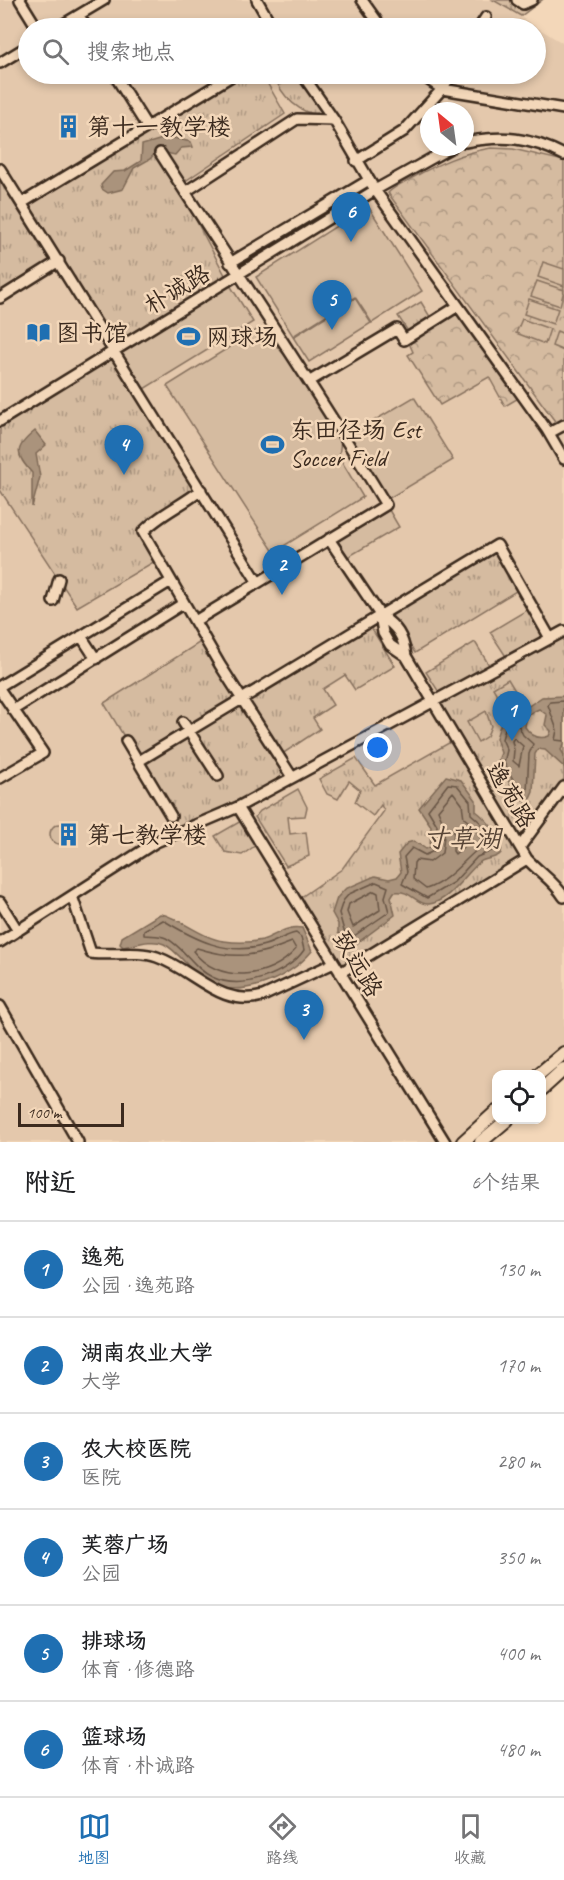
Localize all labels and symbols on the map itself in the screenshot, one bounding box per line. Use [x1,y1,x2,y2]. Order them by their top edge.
north arrow [420,102,474,156]
place label: 第十一教学楼 [87,112,231,142]
building icon: 第十一教学楼 [56,114,82,140]
pin: 6 [332,192,370,242]
street label: 朴诚路 [138,258,216,320]
pin: 5 [312,280,352,330]
place label: 图书馆 [56,318,128,348]
library icon: 图书馆 [25,320,51,346]
place label: 网球场 [206,322,278,352]
sports icon: 网球场 [175,324,201,350]
place label: 东田径场 Est Soccer Field [290,415,423,473]
pin: 4 [104,426,144,475]
sports icon: 东田径场 Est Soccer Field [259,431,285,457]
pin: 2 [262,546,302,595]
pin: 1 [492,692,532,741]
your location [363,733,392,762]
street label: 逸苑路 [480,756,542,834]
place label: 第七教学楼 [87,820,207,850]
building icon: 第七教学楼 [56,822,82,848]
water label: 寸草湖 [423,822,504,855]
street label: 致远路 [327,925,389,1003]
pin: 3 [284,990,324,1040]
scale bar [18,1100,124,1128]

